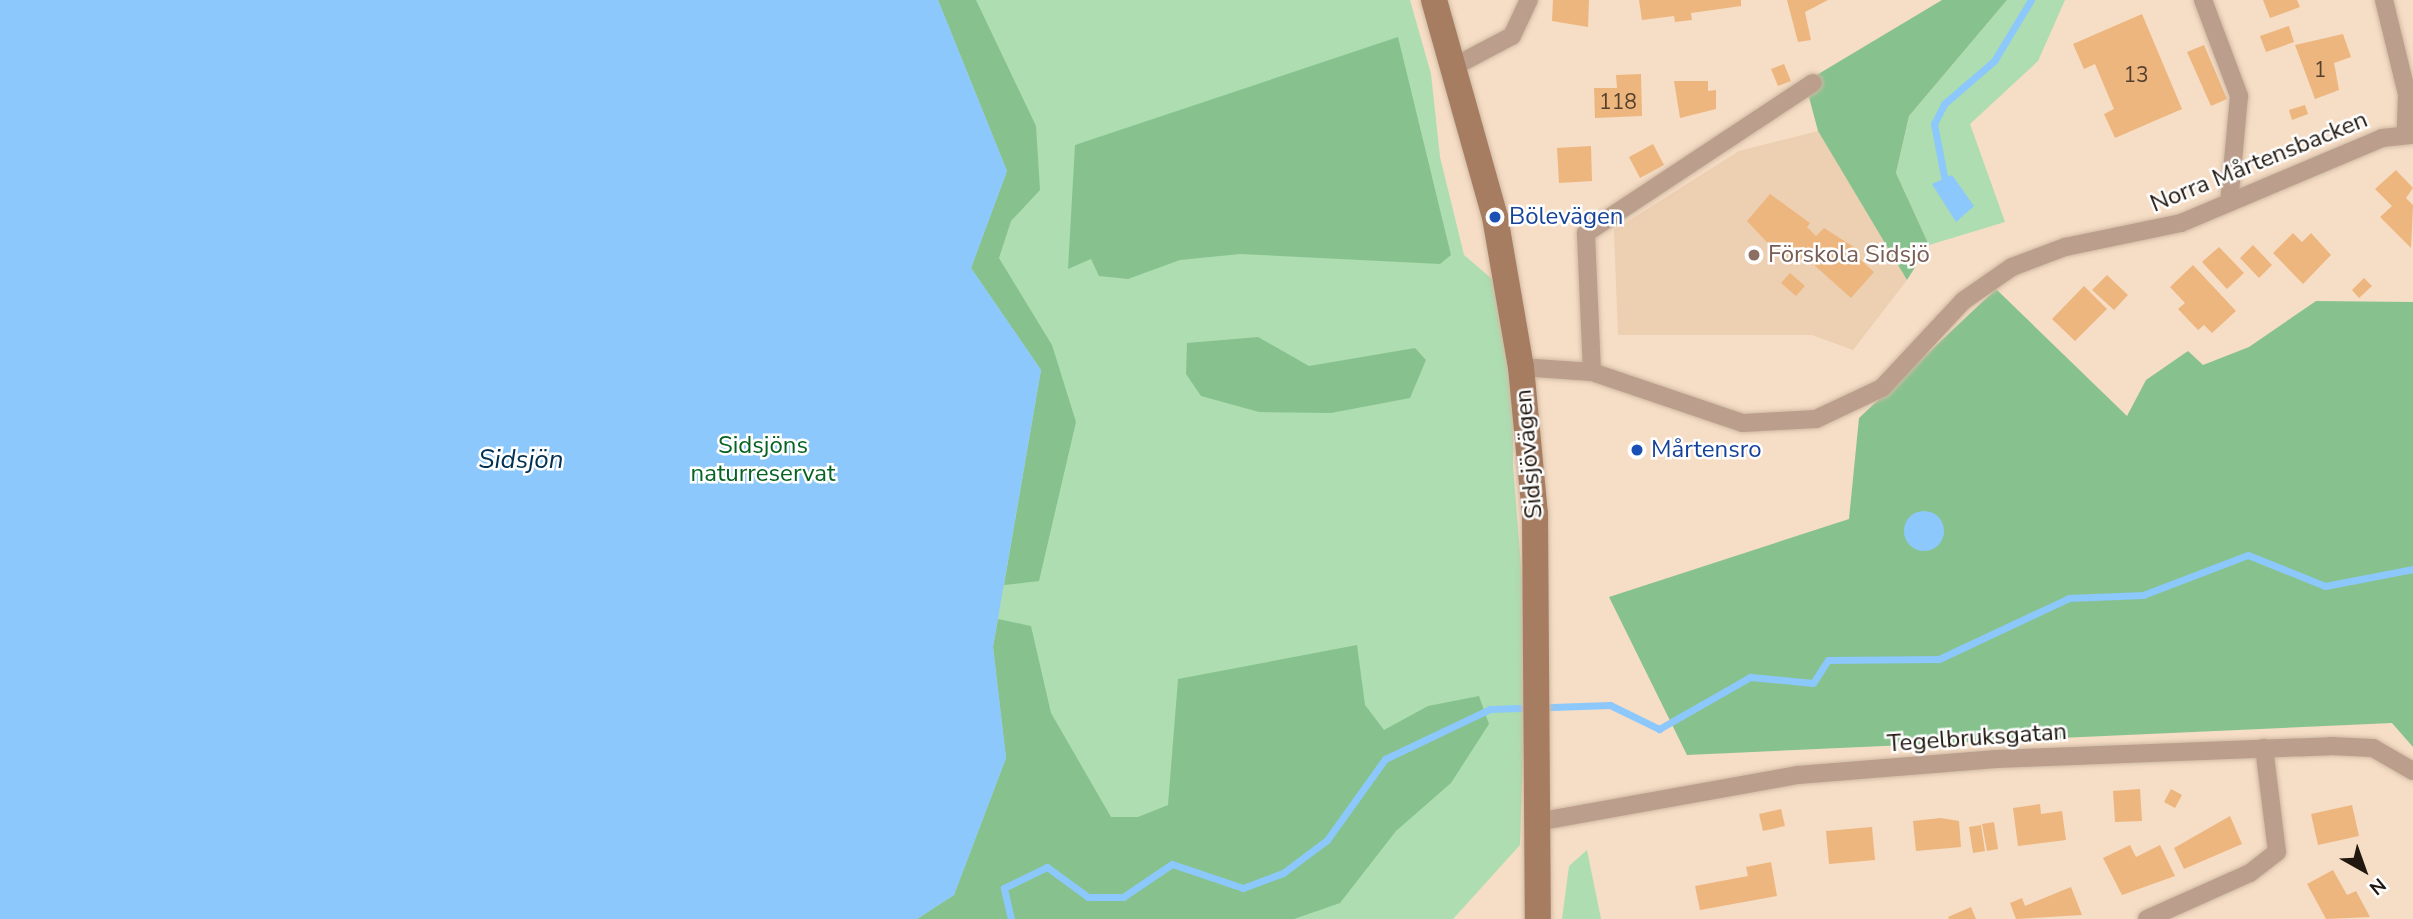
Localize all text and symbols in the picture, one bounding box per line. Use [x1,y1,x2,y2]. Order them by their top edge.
house number: 1 [2314,57,2326,83]
house number: 13 [2123,62,2149,88]
house number: 118 [1599,89,1637,115]
street label: Norra Mårtensbacken [2146,105,2372,219]
place label: Bölevägen [1509,203,1623,231]
marker: Bölevägen [1487,209,1503,225]
place label: Förskola Sidsjö [1768,241,1930,269]
marker: Förskola Sidsjö [1746,247,1762,263]
street label: Sidsjövägen [1509,388,1549,520]
park label: Sidsjöns naturreservat [691,432,835,488]
place label: Mårtensro [1651,436,1761,464]
marker: Mårtensro [1629,442,1645,458]
water label: Sidsjön [478,444,564,476]
street label: Tegelbruksgatan [1886,717,2068,759]
north arrow [2329,835,2399,905]
text: N [2364,872,2391,901]

